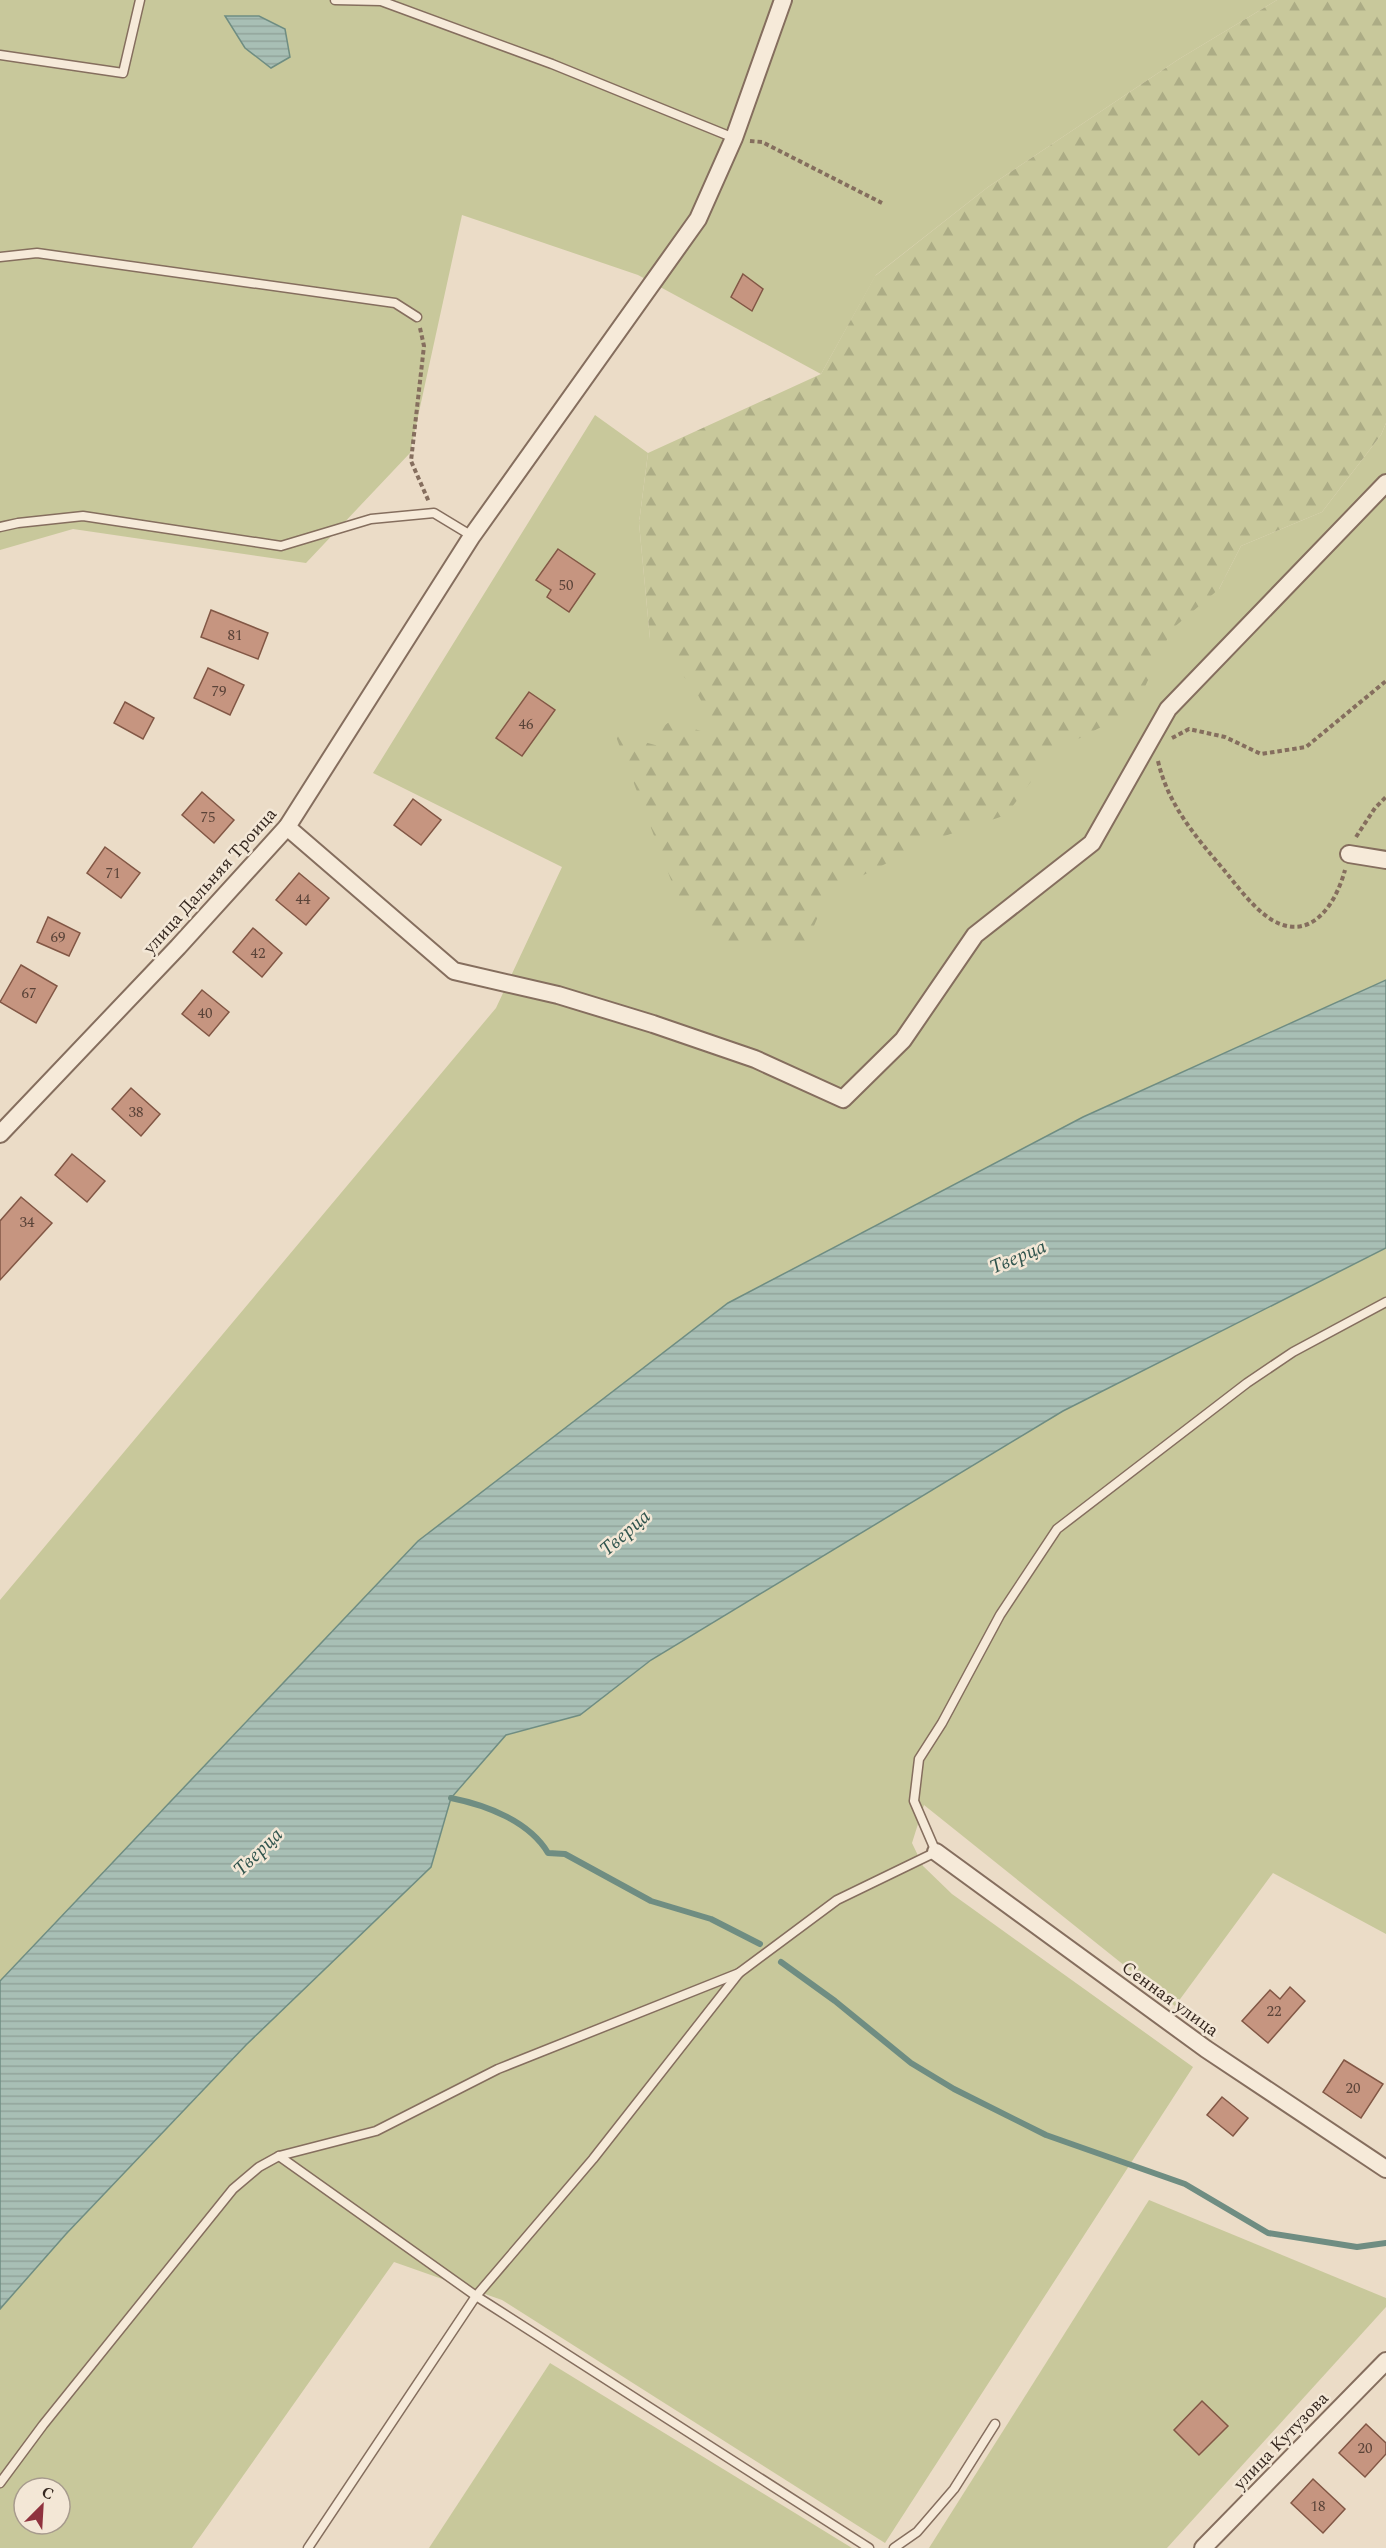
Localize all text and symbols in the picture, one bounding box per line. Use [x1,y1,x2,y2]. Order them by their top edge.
house number: 50 [558,574,574,597]
house number: 81 [227,624,243,647]
house number: 79 [211,680,227,703]
house number: 46 [518,713,534,736]
street label: улица Дальняя Троица [136,801,284,961]
house number: 75 [200,806,216,829]
house number: 71 [105,862,121,885]
house number: 44 [295,888,311,911]
house number: 69 [50,926,66,949]
house number: 42 [250,942,266,965]
house number: 67 [21,982,37,1005]
house number: 40 [197,1002,213,1025]
house number: 38 [128,1101,144,1124]
house number: 34 [19,1211,35,1234]
water label: Тверца [985,1232,1051,1282]
water label: Тверца [593,1502,657,1564]
water label: Тверца [226,1821,290,1883]
street label: Сенная улица [1116,1954,1224,2044]
house number: 22 [1266,2000,1282,2023]
house number: 20 [1345,2077,1361,2100]
street label: улица Кутузова [1226,2386,1335,2497]
house number: 20 [1357,2437,1373,2460]
north arrow [12,2476,72,2536]
text: С [38,2480,58,2506]
house number: 18 [1310,2495,1326,2518]

